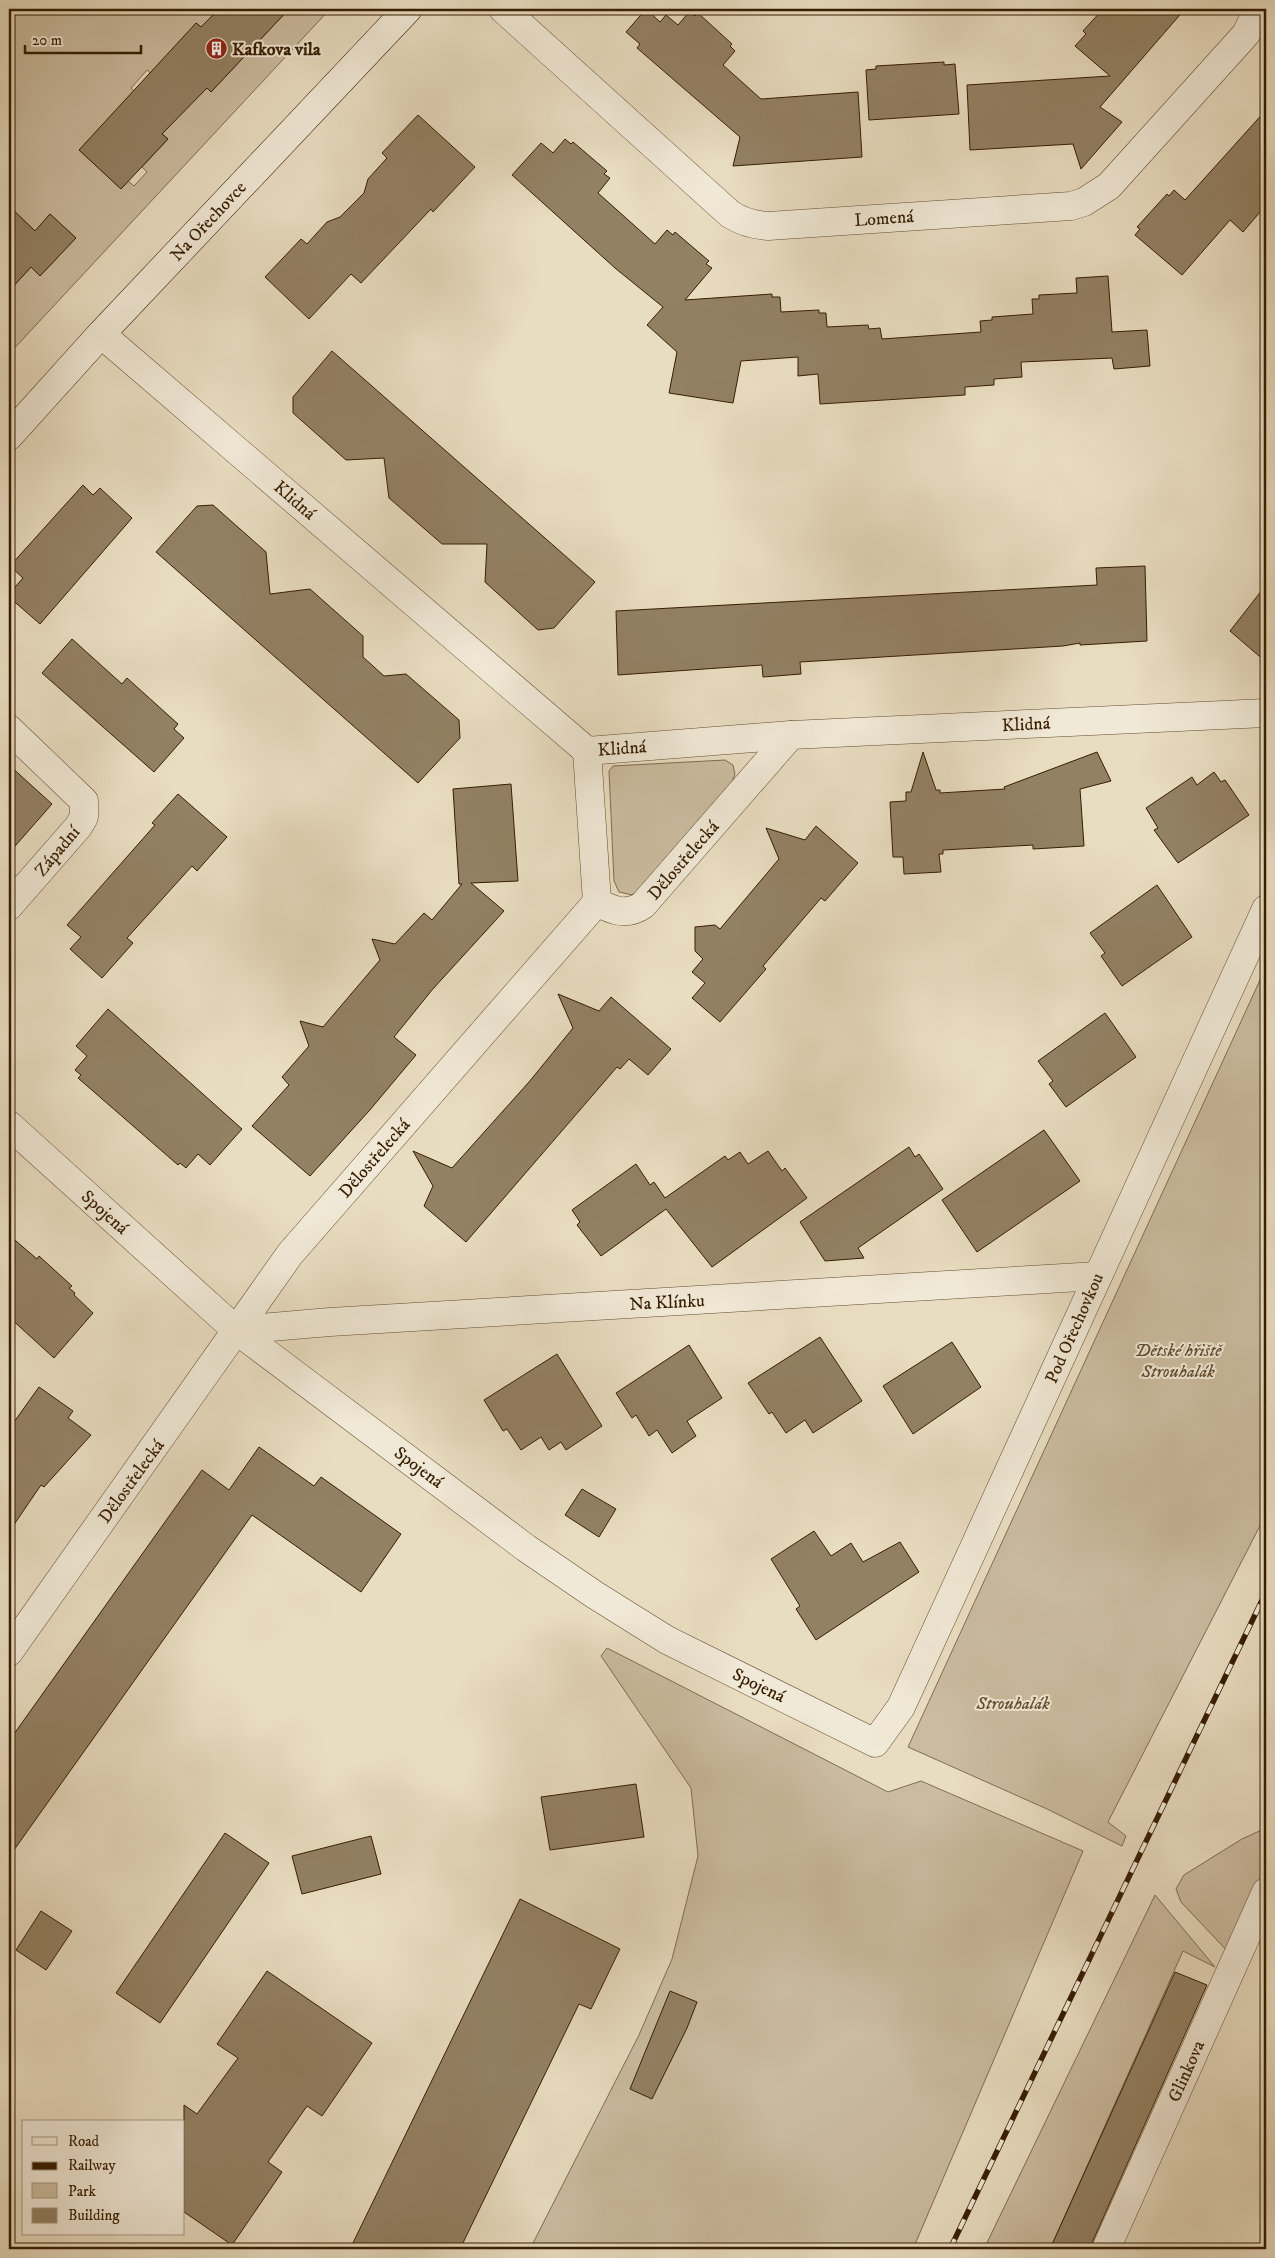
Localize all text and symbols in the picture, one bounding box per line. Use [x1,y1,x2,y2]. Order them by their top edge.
scale bar [25,22,141,54]
text: 20 m [32,31,62,50]
building icon: Kafkova vila [204,37,228,61]
place label: Kafkova vila [232,39,321,61]
street label: Na Ořechovce [166,177,251,266]
street label: Lomená [854,206,915,232]
street label: Klidná [269,476,320,525]
street label: Klidná [1001,713,1051,737]
street label: Klidná [597,736,647,762]
street label: Dělostřelecká [643,816,724,905]
street label: Západní [30,821,86,881]
street label: Dělostřelecká [334,1114,415,1203]
street label: Spojená [76,1186,133,1240]
street label: Pod Ořechovkou [1041,1270,1109,1387]
street label: Na Klínku [629,1290,706,1316]
park label: Dětské hřiště Strouhalák [1135,1340,1224,1383]
street label: Dělostřelecká [94,1435,170,1528]
street label: Spojená [389,1442,448,1494]
street label: Spojená [729,1664,789,1708]
park label: Strouhalák [975,1693,1050,1715]
street label: Glinkova [1164,2037,1210,2106]
legend [22,2120,185,2236]
text: Road [68,2132,100,2151]
text: Railway [68,2156,116,2175]
text: Park [68,2182,97,2201]
text: Building [68,2206,120,2225]

